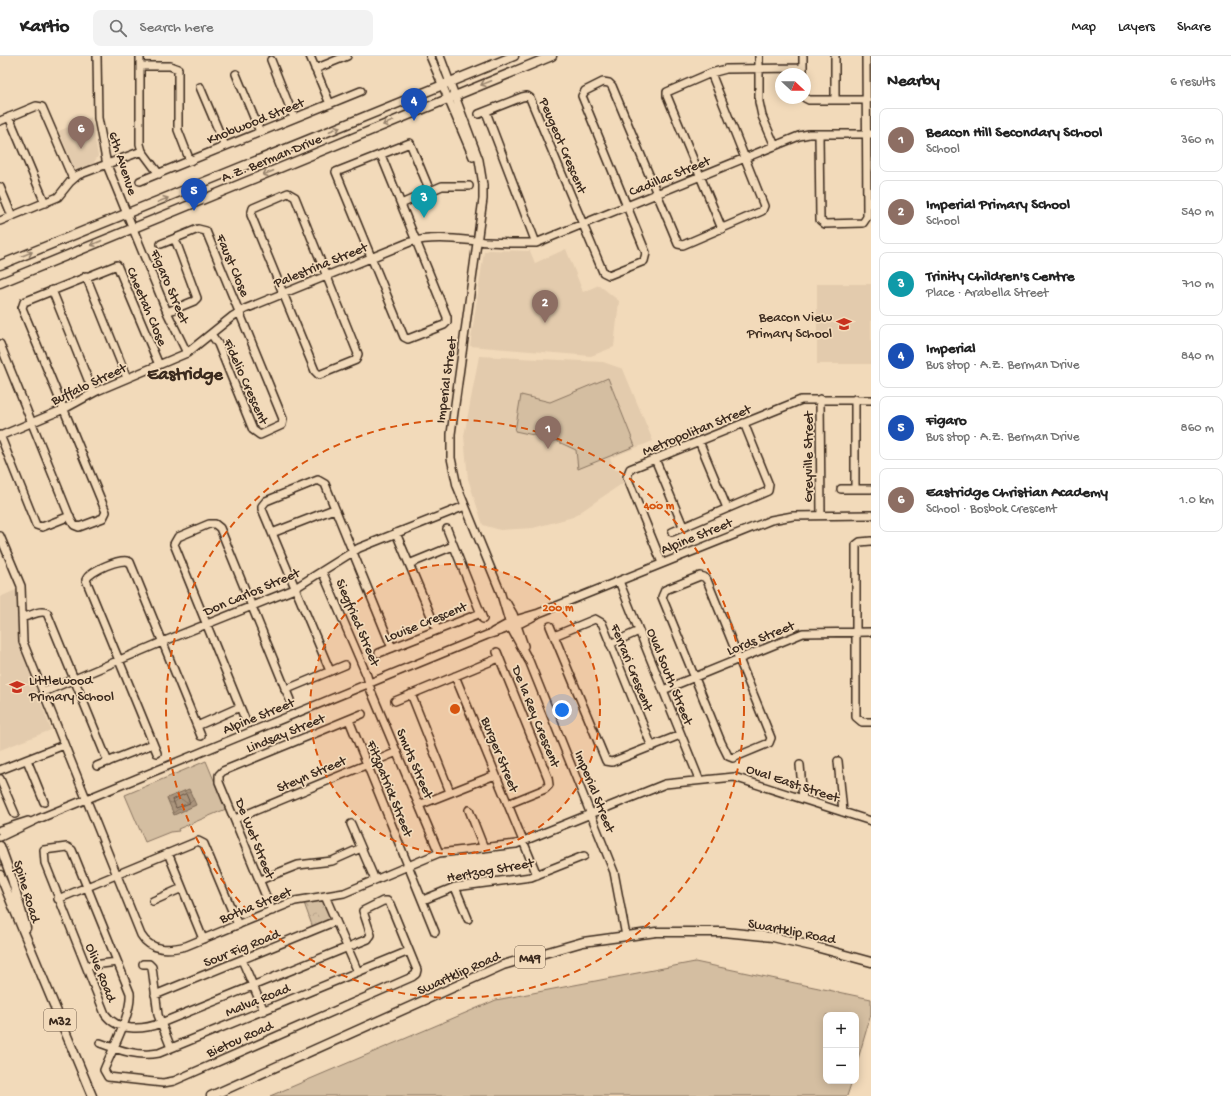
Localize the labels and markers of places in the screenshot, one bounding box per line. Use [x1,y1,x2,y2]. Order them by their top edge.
pin: 4 [401,88,427,121]
pin: 6 [68,116,94,149]
pin: 5 [181,178,207,211]
pin: 3 [411,185,437,218]
pin: 2 [532,290,558,323]
place label: Beacon View Primary School [746,310,832,343]
school or university icon: Beacon View Primary School [835,315,853,333]
pin: 1 [535,416,561,449]
place label: Littlewood Primary School [28,673,114,706]
school or university icon: Littlewood Primary School [8,678,26,696]
centre of rings [448,702,462,716]

